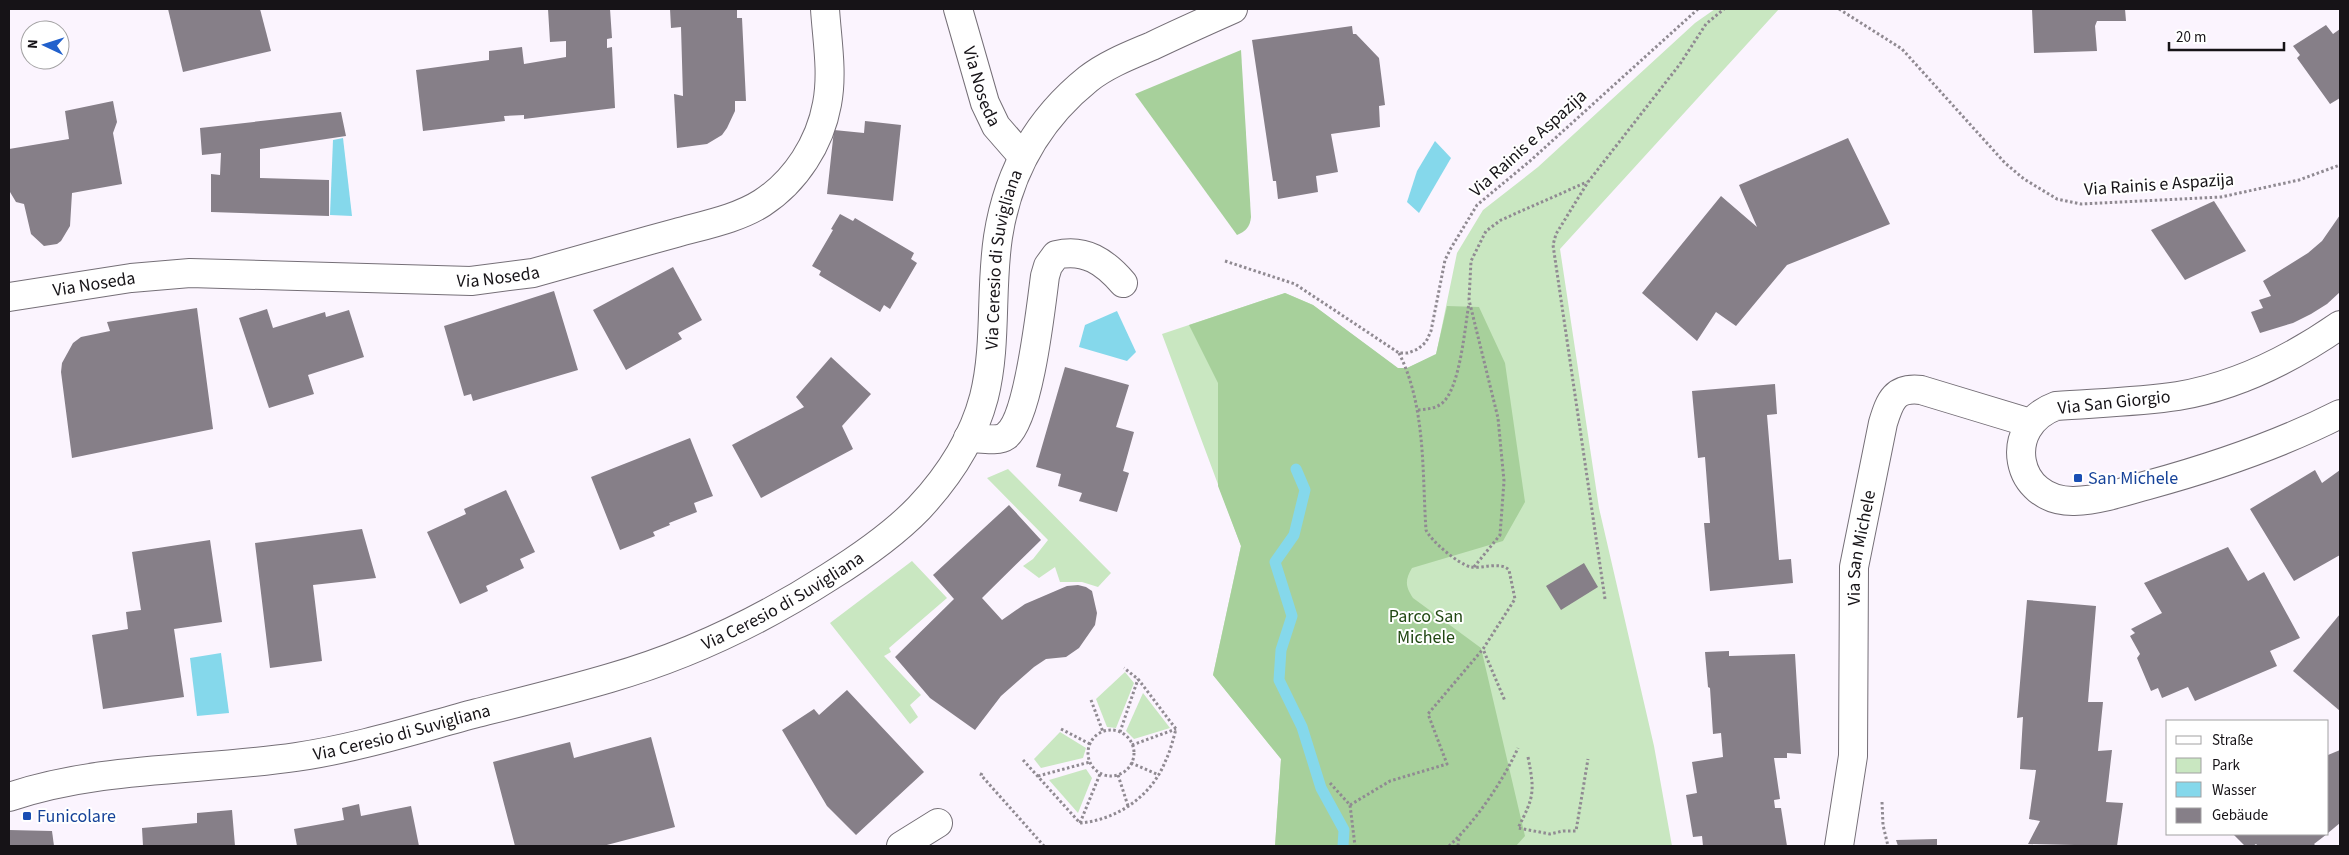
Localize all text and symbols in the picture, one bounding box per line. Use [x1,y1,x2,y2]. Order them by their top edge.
north arrow [20,20,70,70]
scale bar [2169,20,2284,52]
text: 20 m [2176,27,2206,48]
text: N [23,39,43,50]
street label: Via Noseda [956,43,1007,131]
street label: Via Rainis e Aspazija [1464,84,1592,203]
street label: Via Ceresio di Suvigliana [979,166,1029,351]
street label: Via Rainis e Aspazija [2083,167,2235,202]
street label: Via Noseda [456,260,543,294]
street label: Via Noseda [51,265,137,303]
street label: Via San Giorgio [2056,384,2172,421]
place label: San Michele [2088,466,2178,491]
marker: San Michele [2072,472,2084,484]
street label: Via San Michele [1842,488,1882,605]
street label: Via Ceresio di Suvigliana [698,546,869,657]
park label: Parco San Michele [1389,604,1463,650]
street label: Via Ceresio di Suvigliana [311,698,493,767]
legend [2166,720,2329,835]
text: Straße [2212,730,2253,751]
text: Park [2212,755,2241,776]
text: Wasser [2212,780,2257,801]
place label: Funicolare [37,804,116,829]
text: Gebäude [2212,805,2268,826]
marker: Funicolare [21,810,33,822]

